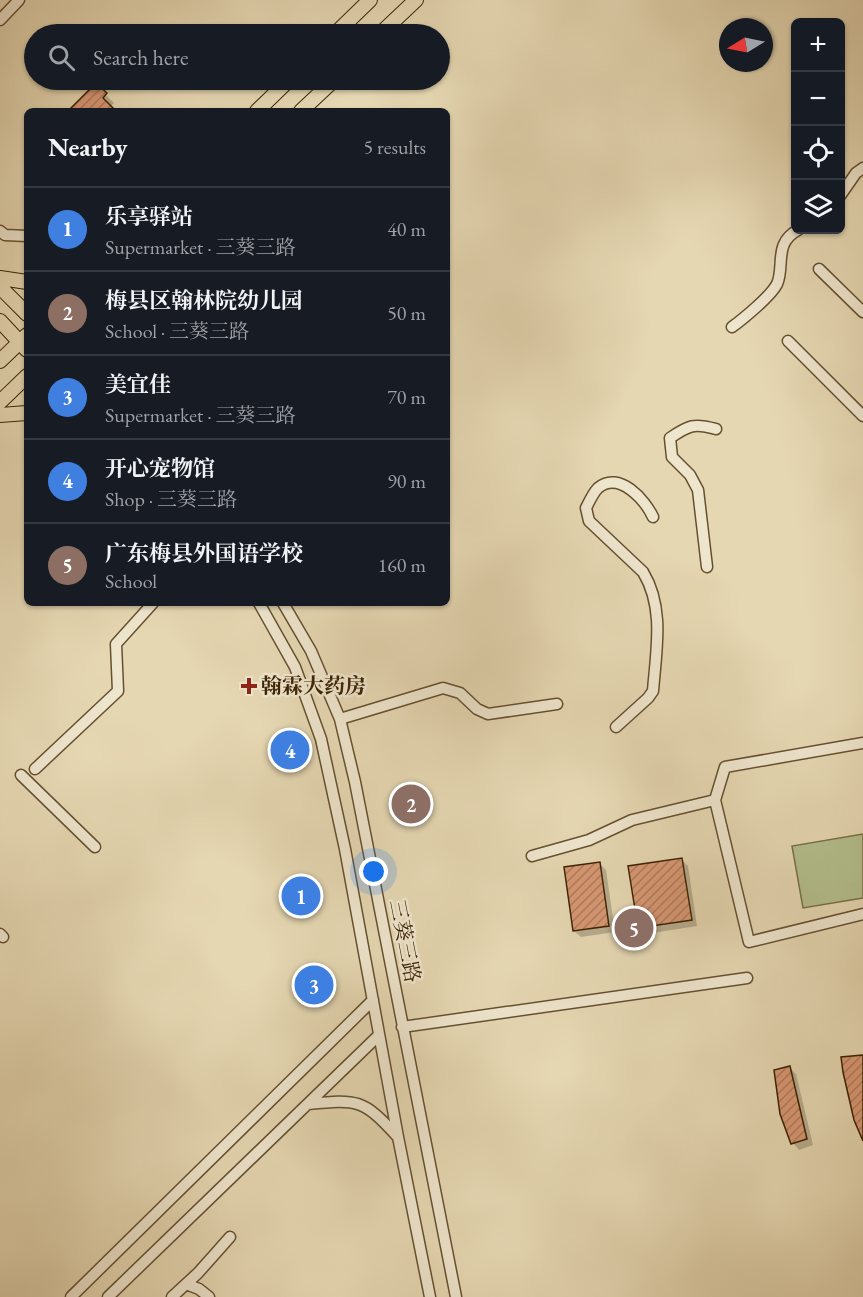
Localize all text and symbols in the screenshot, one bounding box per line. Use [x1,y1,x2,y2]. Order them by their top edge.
north arrow [719,18,773,72]
map controls [791,18,845,234]
button: + [791,18,845,72]
search box [24,24,450,90]
icon: search [45,41,78,74]
text: Search here [93,43,188,72]
button: − [791,72,845,126]
button: locate [791,126,845,180]
text: Nearby [48,130,128,164]
text: 5 results [363,134,426,160]
button: layers [791,180,845,234]
text: 乐享驿站 [105,202,193,231]
text: 1 [62,216,73,242]
text: 40 m [387,216,426,242]
text: Supermarket · 三葵三路 [105,234,295,260]
text: 梅县区翰林院幼儿园 [105,286,303,315]
text: 2 [62,300,73,326]
text: 50 m [387,300,426,326]
text: School · 三葵三路 [105,318,249,344]
text: 美宜佳 [105,370,171,399]
text: 3 [62,384,73,410]
text: 70 m [387,384,426,410]
text: Supermarket · 三葵三路 [105,402,295,428]
text: 开心宠物馆 [105,454,215,483]
text: 4 [62,468,73,494]
text: 90 m [387,468,426,494]
text: Shop · 三葵三路 [105,486,237,512]
text: 广东梅县外国语学校 [105,539,303,568]
text: 5 [62,552,73,578]
text: 160 m [378,552,426,578]
text: School [105,568,157,594]
place label: 翰霖大药房 [261,672,366,699]
marker: 翰霖大药房 [242,679,256,693]
pin: 4 [270,728,310,772]
pin: 2 [392,782,430,826]
your location [359,857,388,886]
pin: 1 [282,874,320,918]
street label: 三葵三路 [384,897,427,985]
pin: 5 [614,906,654,950]
pin: 3 [294,962,334,1008]

